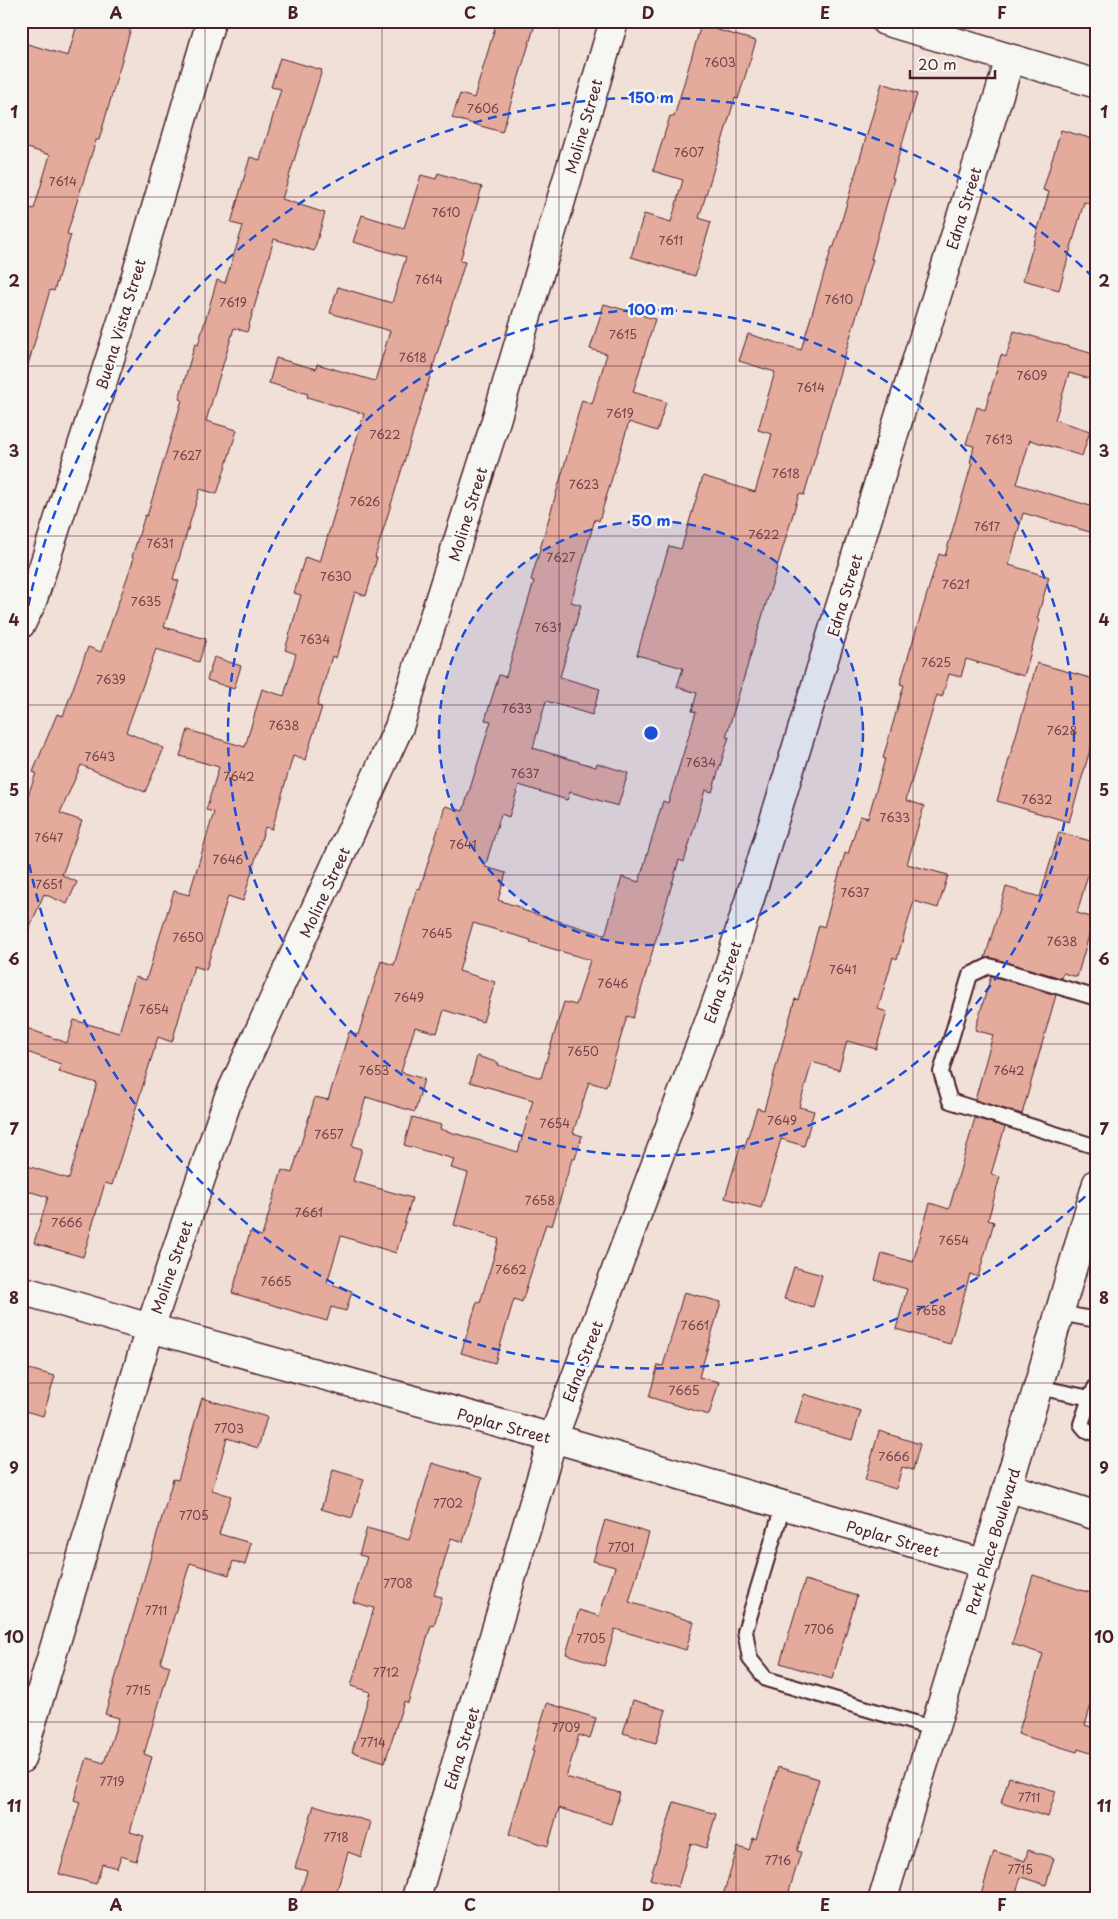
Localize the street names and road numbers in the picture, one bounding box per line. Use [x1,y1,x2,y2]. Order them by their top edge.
street label: Moline Street [558,76,608,176]
street label: Edna Street [940,164,986,252]
street label: Buena Vista Street [89,256,151,392]
street label: Moline Street [442,464,492,564]
street label: Edna Street [821,551,867,639]
street label: Moline Street [293,843,355,941]
street label: Edna Street [697,938,747,1026]
street label: Moline Street [144,1217,198,1317]
street label: Edna Street [556,1317,608,1405]
street label: Poplar Street [455,1401,553,1449]
street label: Park Place Boulevard [959,1465,1025,1617]
street label: Poplar Street [844,1514,942,1562]
street label: Edna Street [438,1704,484,1792]

